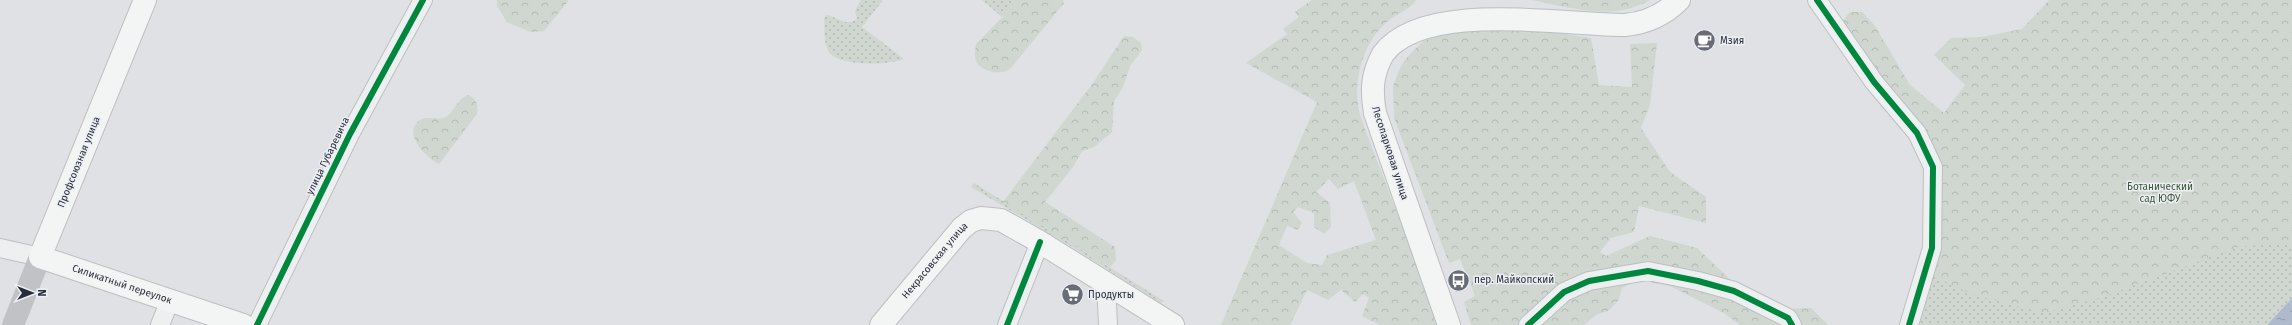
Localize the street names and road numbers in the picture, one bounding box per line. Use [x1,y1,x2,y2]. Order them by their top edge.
street label: Лесопарковая улица [1369,105,1411,201]
street label: Профсоюзная улица [55,115,103,209]
street label: улица Губаревича [304,115,352,197]
street label: Некрасовская улица [899,220,970,301]
street label: Силикатный переулок [71,262,174,307]

